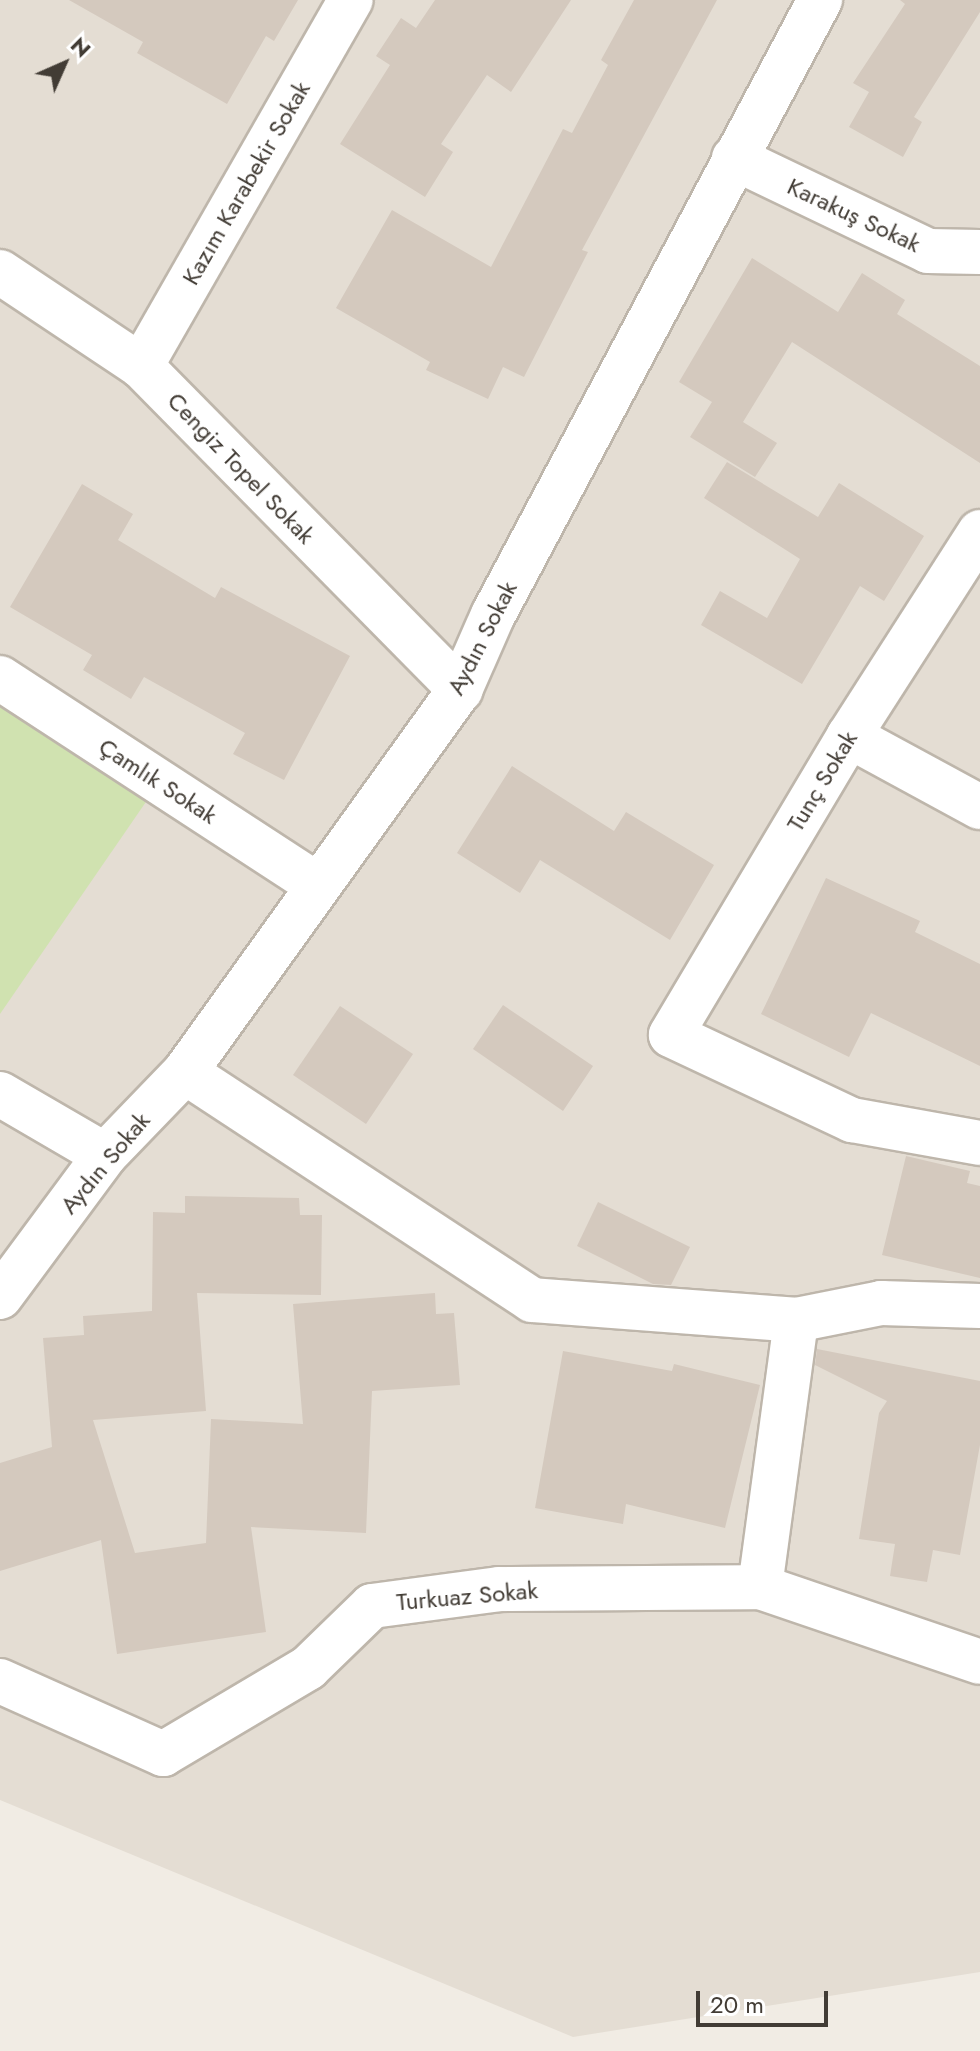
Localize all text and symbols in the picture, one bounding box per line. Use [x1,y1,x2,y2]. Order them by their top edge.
north arrow [24,24,104,104]
text: N [63,30,98,65]
street label: Kazım Karabekir Sokak [176,76,316,290]
street label: Karakuş Sokak [783,172,925,258]
street label: Cengiz Topel Sokak [161,386,321,550]
street label: Aydın Sokak [441,576,523,700]
street label: Tunç Sokak [781,726,863,836]
street label: Çamlık Sokak [93,732,223,830]
street label: Aydın Sokak [54,1106,156,1220]
street label: Turkuaz Sokak [395,1575,539,1617]
scale bar [700,1975,832,2025]
text: 20 m [710,1987,764,2022]

